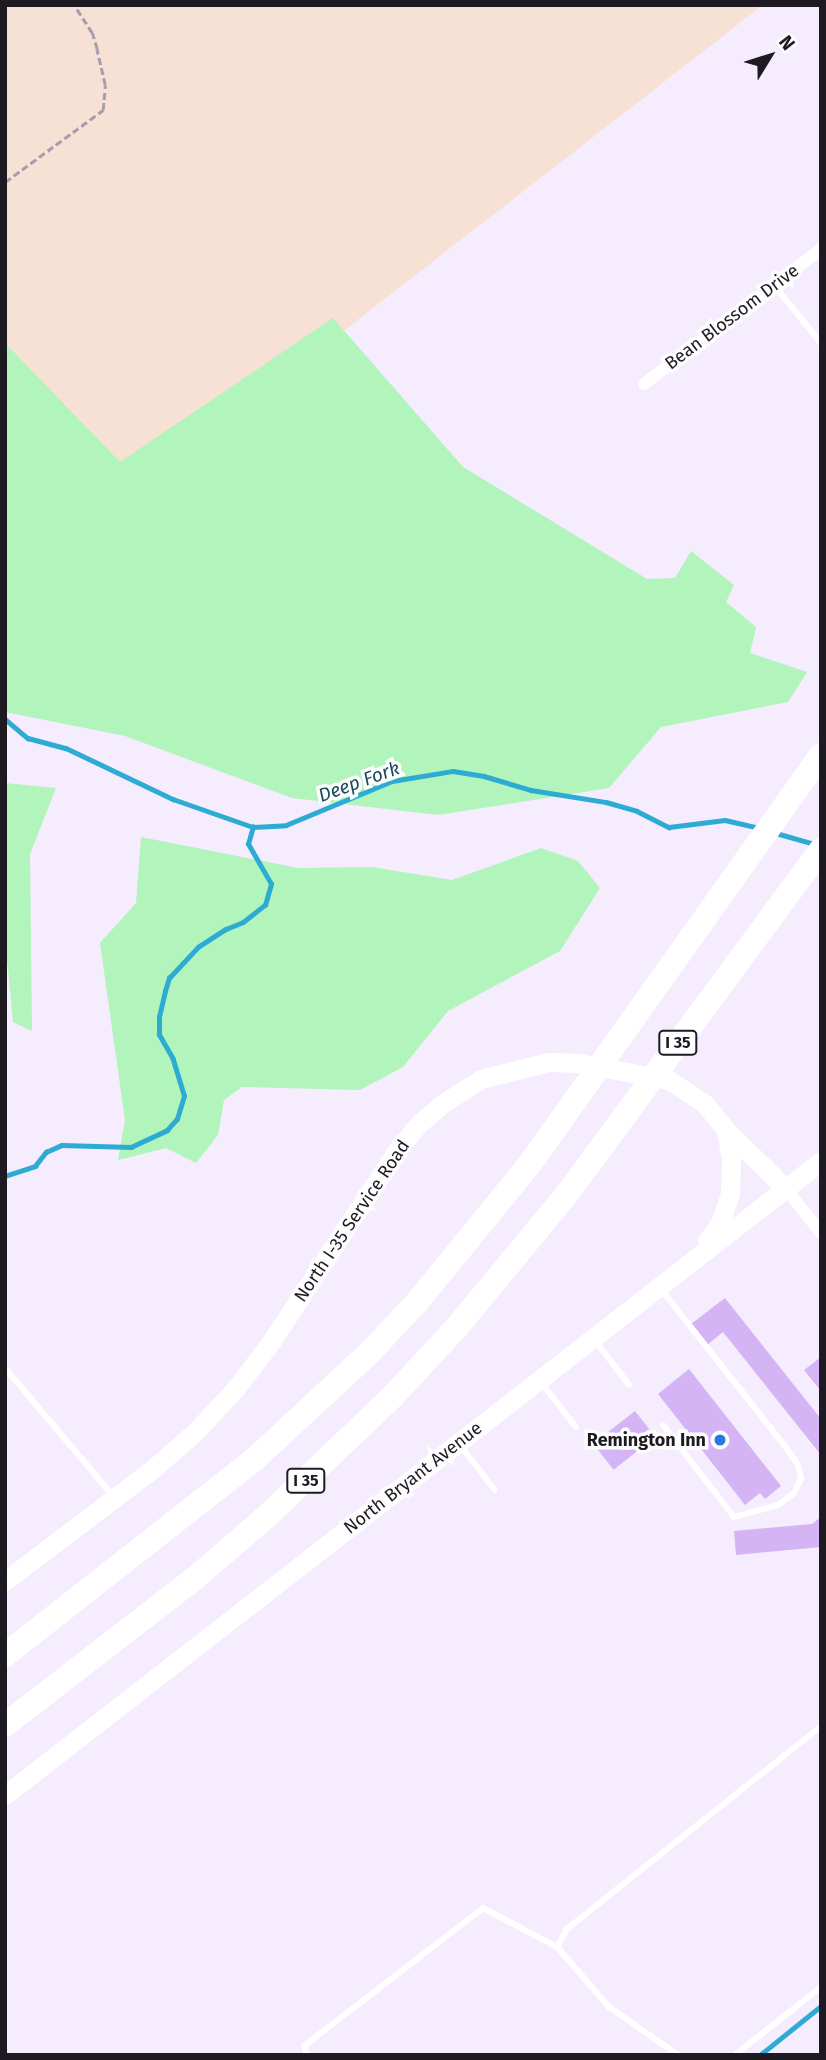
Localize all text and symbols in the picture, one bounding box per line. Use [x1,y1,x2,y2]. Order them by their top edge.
north arrow [735,21,805,91]
text: N [774,31,800,55]
street label: Bean Blossom Drive [661,260,803,374]
water label: Deep Fork [315,757,403,807]
road number: I 35 [657,1030,699,1056]
street label: North I-35 Service Road [290,1136,414,1306]
street label: North Bryant Avenue [340,1417,486,1539]
place label: Remington Inn [587,1429,706,1451]
marker: Remington Inn [712,1432,728,1448]
road number: I 35 [285,1469,327,1494]

